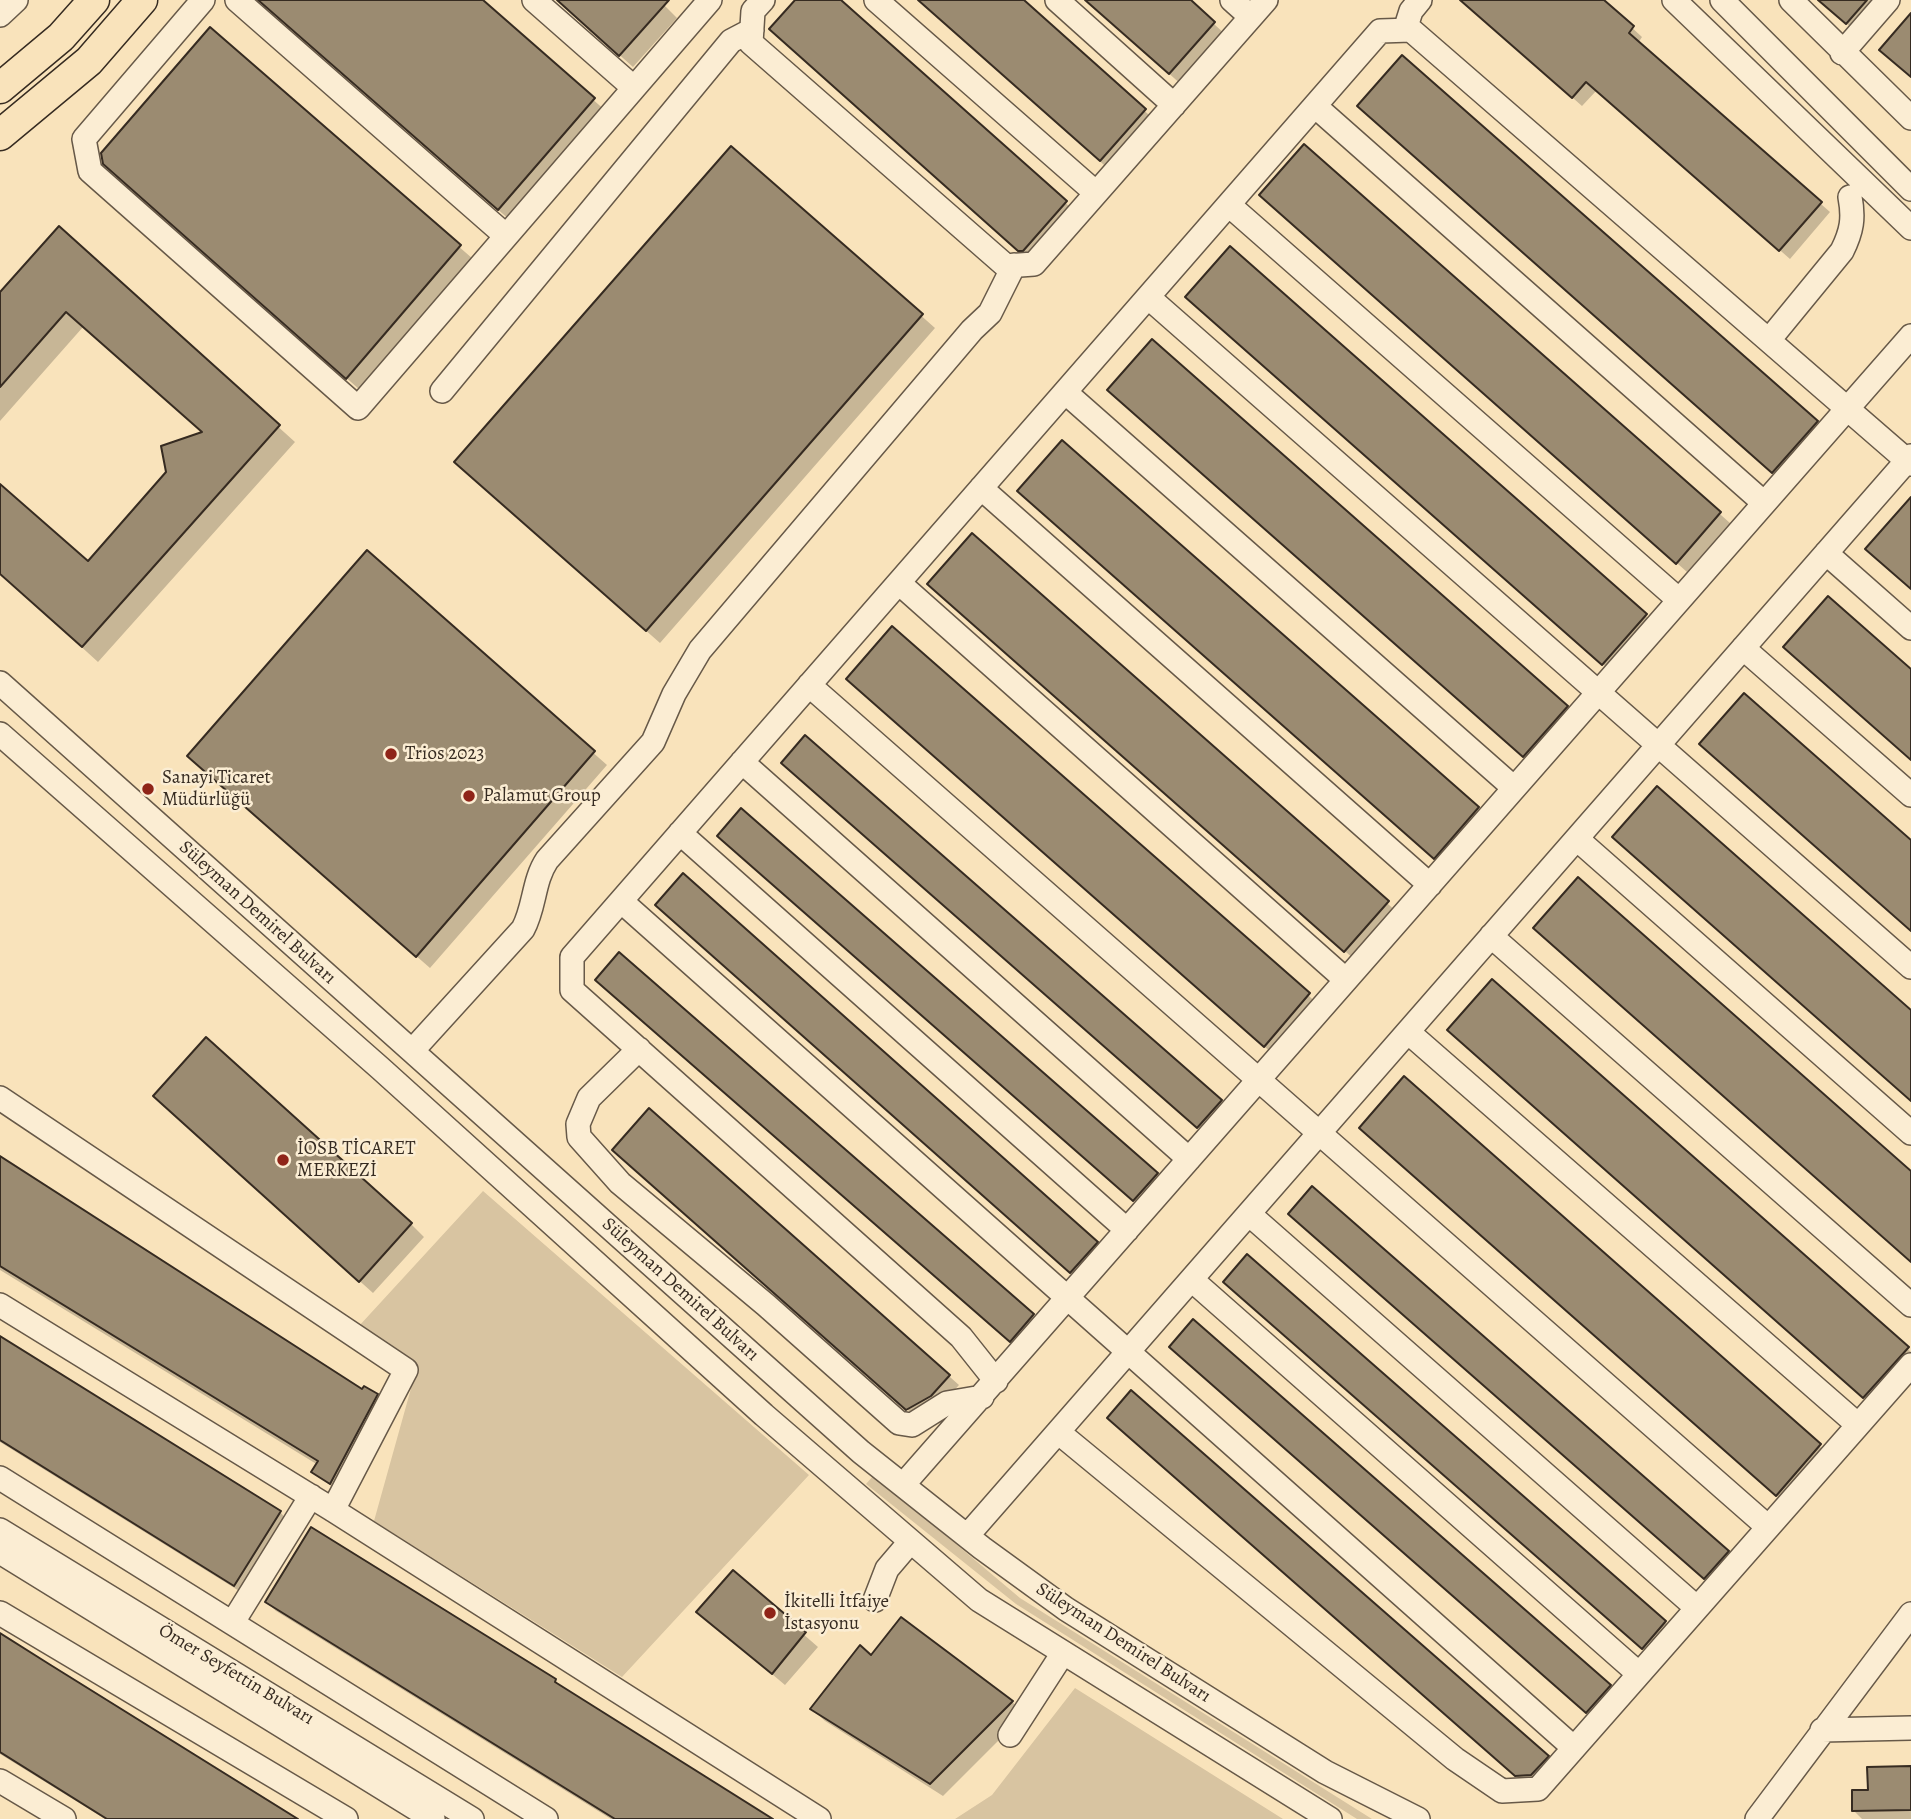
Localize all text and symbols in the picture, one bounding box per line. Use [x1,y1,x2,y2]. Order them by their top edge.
place label: Trios 2023 [405,743,484,765]
marker: Trios 2023 [383,746,399,762]
place label: Sanayi Ticaret Müdürlüğü [162,767,271,811]
marker: Sanayi Ticaret Müdürlüğü [140,781,156,797]
place label: Palamut Group [483,785,601,807]
marker: Palamut Group [461,788,477,804]
street label: Süleyman Demirel Bulvarı [174,836,340,990]
place label: İOSB TİCARET MERKEZİ [297,1138,416,1182]
marker: İOSB TİCARET MERKEZİ [275,1152,291,1168]
street label: Süleyman Demirel Bulvarı [597,1213,763,1367]
street label: Süleyman Demirel Bulvarı [1031,1578,1215,1708]
place label: İkitelli İtfaiye İstasyonu [784,1591,889,1635]
marker: İkitelli İtfaiye İstasyonu [762,1605,778,1621]
street label: Ömer Seyfettin Bulvarı [154,1619,318,1731]

